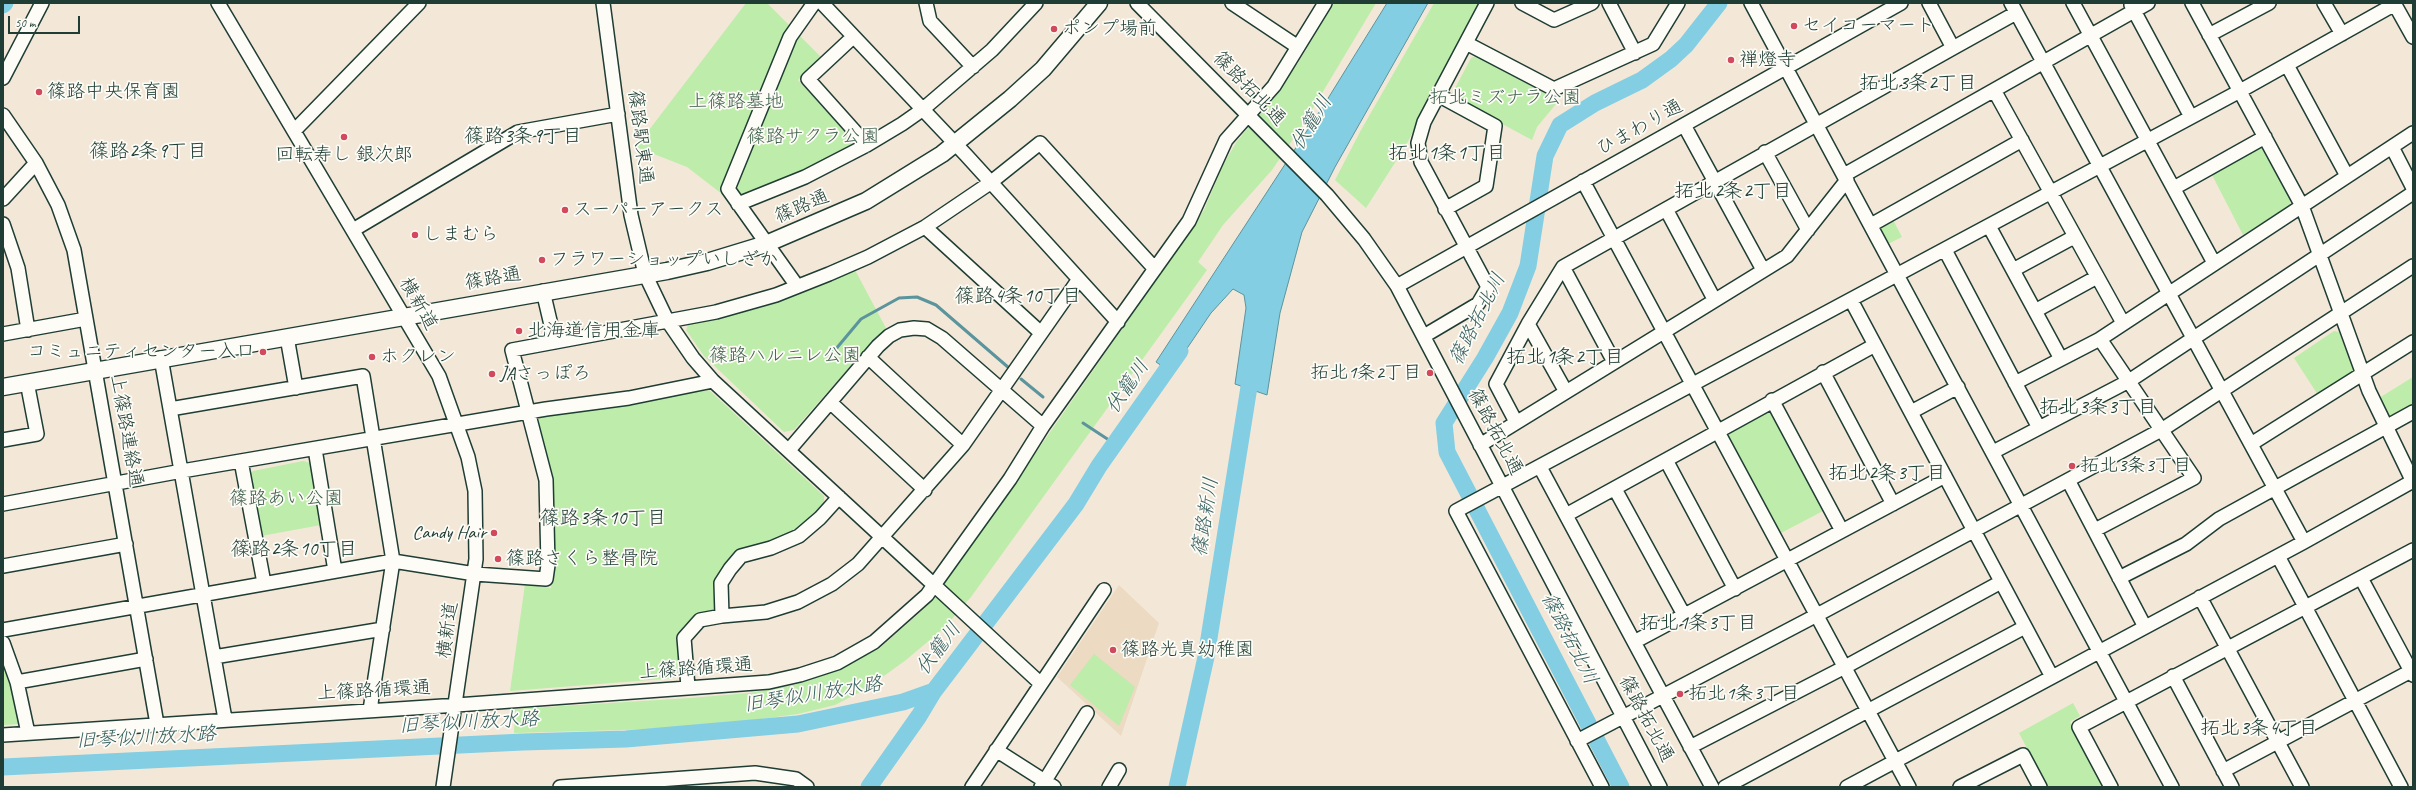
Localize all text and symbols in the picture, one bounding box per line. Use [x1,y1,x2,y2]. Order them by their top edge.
scale bar [10,8,82,34]
text: 50 m [15,15,35,31]
place label: セイコーマート [1802,15,1935,37]
place label: ポンプ場前 [1062,18,1157,40]
marker: セイコーマート [1789,21,1799,31]
marker: ポンプ場前 [1049,24,1059,34]
street label: 篠路拓北通 [1208,47,1290,131]
place label: 禅燈寺 [1739,49,1796,71]
marker: 禅燈寺 [1726,55,1736,65]
district label: 拓北3条2丁目 [1859,72,1977,96]
place label: 篠路中央保育園 [47,81,180,103]
marker: 篠路中央保育園 [34,87,44,97]
park label: 拓北ミズナラ公園 [1429,87,1581,109]
street label: 篠路駅東通 [623,88,657,186]
park label: 上篠路墓地 [689,91,783,113]
water label: 伏籠川 [1286,91,1338,155]
street label: ひまわり通 [1593,95,1687,161]
district label: 篠路3条9丁目 [464,125,582,149]
park label: 篠路サクラ公園 [747,126,879,148]
marker: 回転寿し 銀次郎 [339,132,349,142]
district label: 篠路2条9丁目 [89,140,207,164]
district label: 拓北1条1丁目 [1388,142,1506,166]
place label: 回転寿し 銀次郎 [275,144,413,166]
district label: 拓北2条2丁目 [1674,180,1792,204]
street label: 篠路通 [771,185,833,229]
place label: スーパーアークス [573,199,723,221]
marker: スーパーアークス [560,205,570,215]
place label: しまむら [423,224,499,246]
marker: しまむら [410,230,420,240]
place label: フラワーショップいしざか [550,249,778,271]
marker: フラワーショップいしざか [537,255,547,265]
street label: 篠路通 [463,263,523,295]
water label: 篠路拓北川 [1445,269,1511,369]
street label: 横新道 [394,274,442,334]
district label: 篠路4条10丁目 [955,285,1081,309]
place label: 北海道信用金庫 [527,320,660,342]
marker: 北海道信用金庫 [514,326,524,336]
place label: コミュニティセンター入口 [27,341,255,363]
park label: 篠路ハルニレ公園 [709,345,861,367]
place label: ホクレン [380,346,456,368]
district label: 拓北1条2丁目 [1506,346,1624,370]
marker: コミュニティセンター入口 [258,347,268,357]
marker: ホクレン [367,352,377,362]
water label: 伏籠川 [1101,355,1155,419]
place label: 拓北1条2丁目 [1310,362,1422,384]
place label: JAさっぽろ [500,363,591,385]
marker: 拓北1条2丁目 [1425,368,1435,378]
marker: JAさっぽろ [487,369,497,379]
street label: 上篠路連絡通 [105,373,147,489]
street label: 篠路拓北通 [1463,385,1527,479]
district label: 拓北3条3丁目 [2039,396,2157,420]
place label: 拓北3条3丁目 [2080,455,2192,477]
marker: 拓北3条3丁目 [2067,461,2077,471]
district label: 拓北2条3丁目 [1828,462,1946,486]
water label: 篠路新川 [1188,476,1224,558]
park label: 篠路あい公園 [229,488,343,510]
district label: 篠路3条10丁目 [540,507,666,531]
place label: Candy Hair [412,522,486,544]
marker: Candy Hair [489,528,499,538]
district label: 篠路2条10丁目 [231,538,357,562]
place label: 篠路さくら整骨院 [506,548,658,570]
marker: 篠路さくら整骨院 [493,554,503,564]
water label: 篠路拓北川 [1536,589,1602,689]
street label: 横新道 [433,600,463,660]
district label: 拓北1条3丁目 [1639,612,1757,636]
water label: 伏籠川 [911,618,967,680]
place label: 篠路光真幼稚園 [1121,639,1254,661]
marker: 篠路光真幼稚園 [1108,645,1118,655]
street label: 上篠路循環通 [638,654,754,684]
water label: 旧琴似川放水路 [742,672,884,718]
street label: 篠路拓北通 [1614,672,1678,766]
street label: 上篠路循環通 [316,677,432,705]
place label: 拓北1条3丁目 [1688,683,1800,705]
marker: 拓北1条3丁目 [1675,689,1685,699]
water label: 旧琴似川放水路 [398,707,540,739]
district label: 拓北3条4丁目 [2200,717,2318,741]
water label: 旧琴似川放水路 [75,722,217,754]

